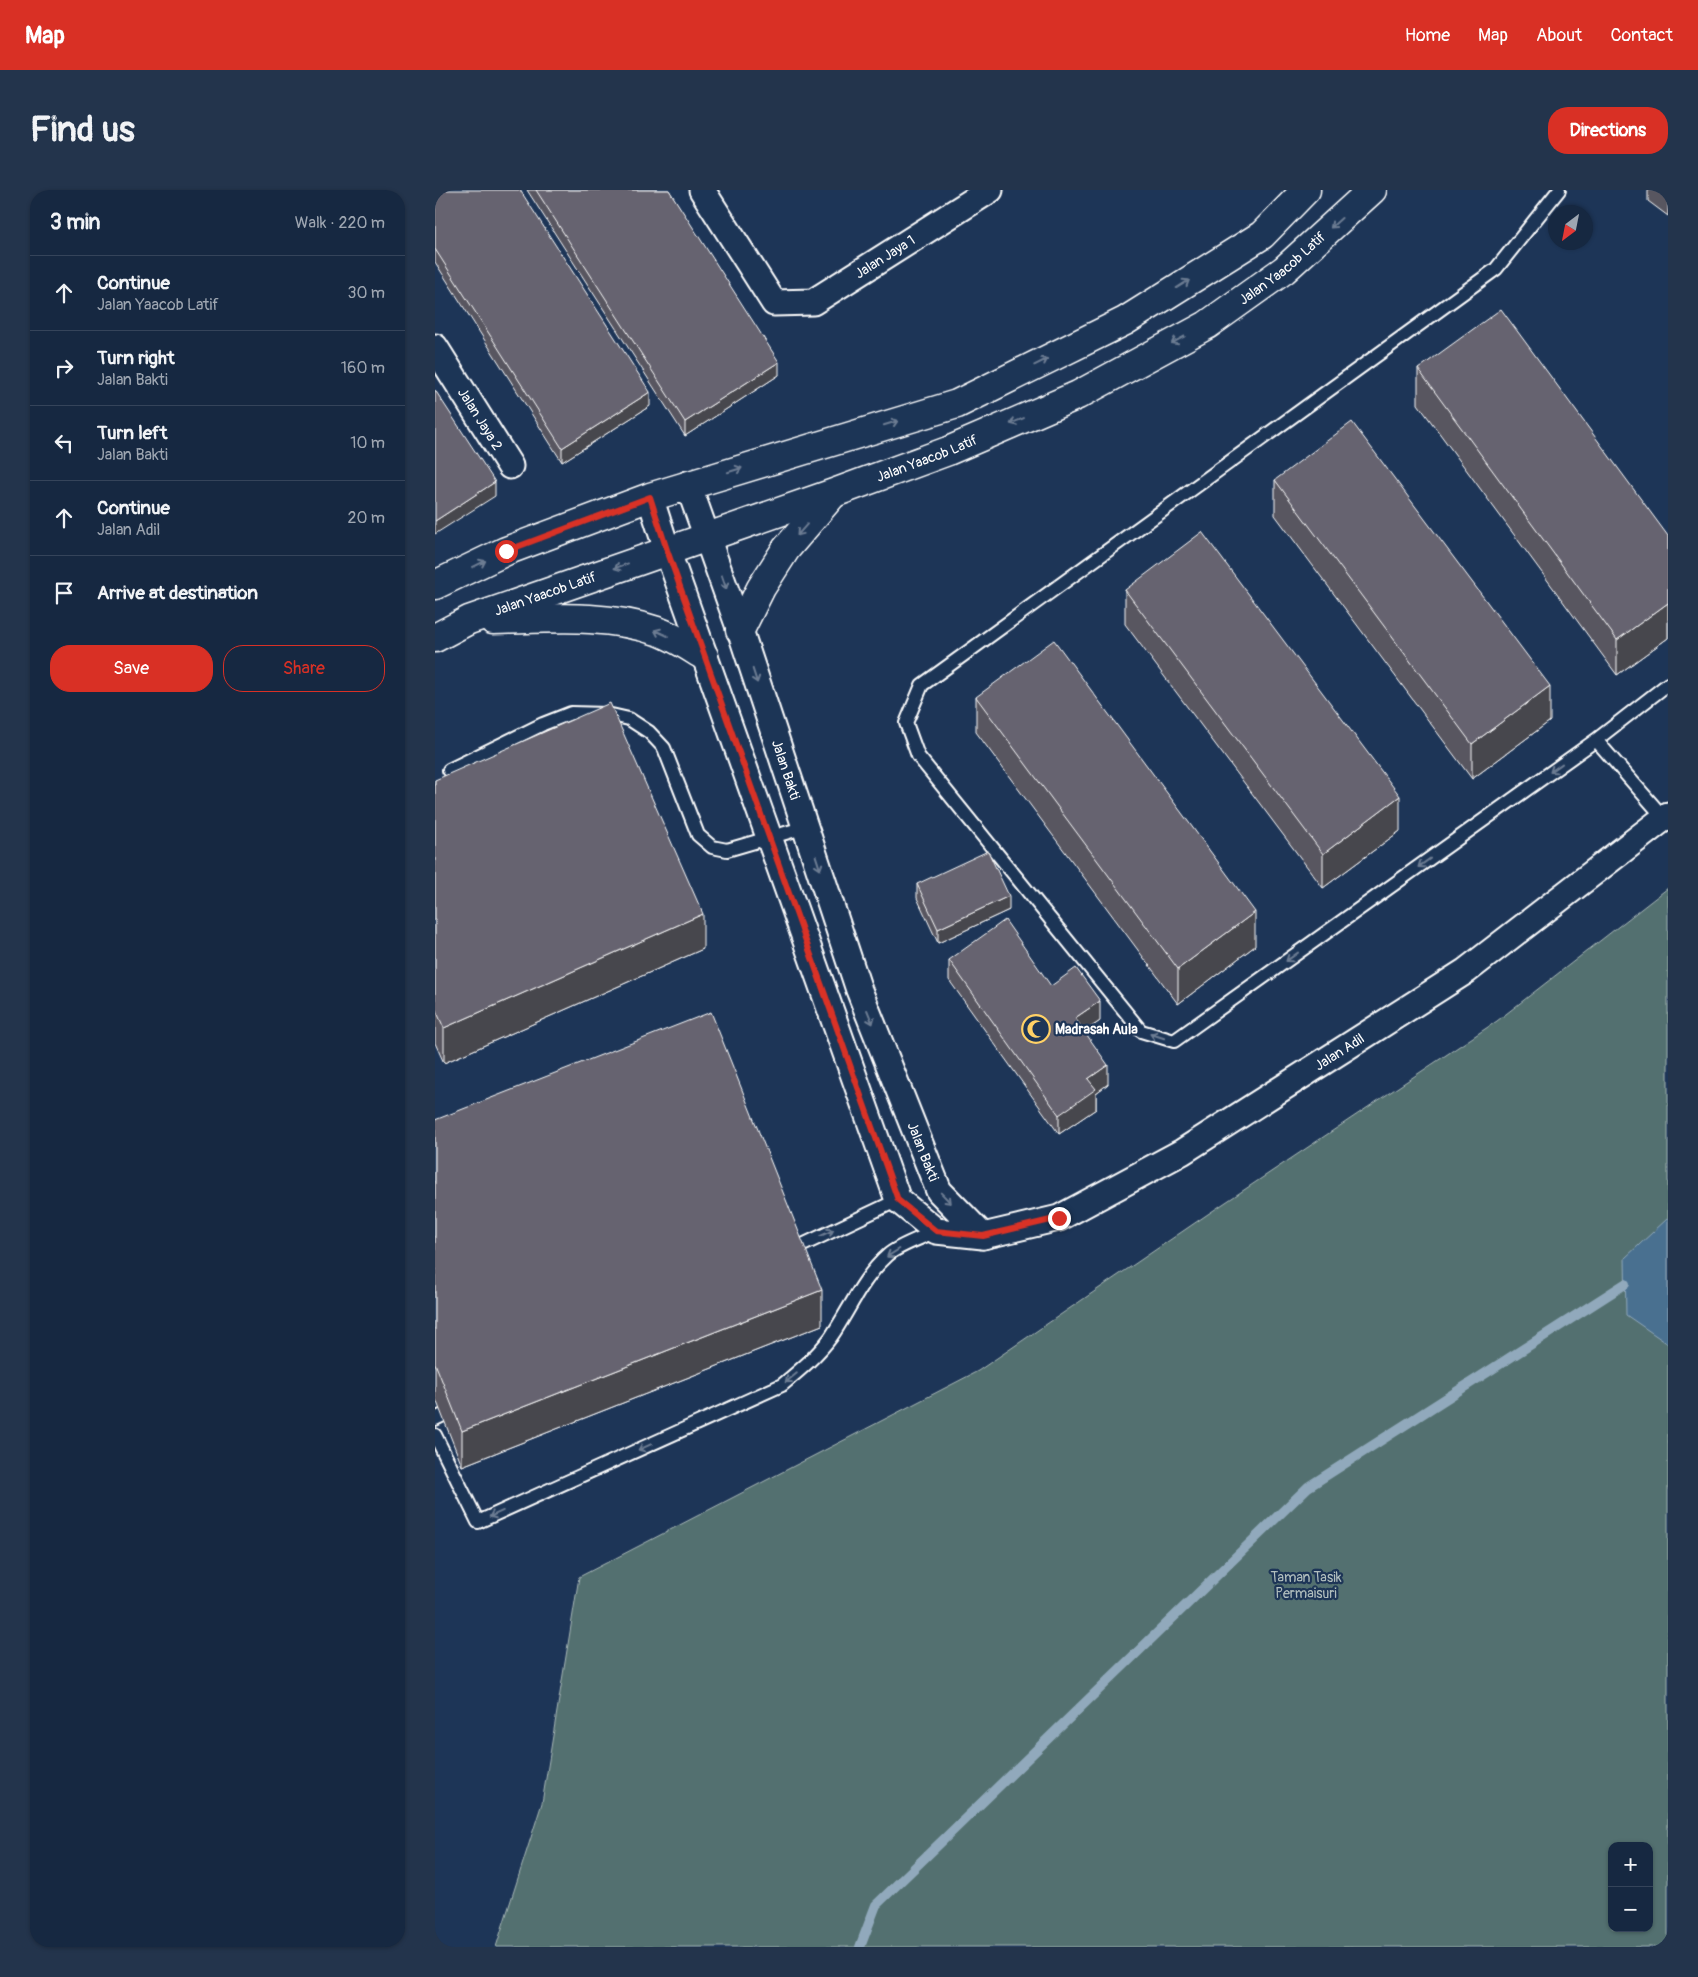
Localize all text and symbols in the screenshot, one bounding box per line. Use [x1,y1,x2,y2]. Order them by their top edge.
text: Map [25,21,65,50]
text: Home [1405,24,1450,47]
text: Map [1478,24,1508,47]
text: About [1536,24,1582,47]
text: Contact [1610,24,1673,47]
button: Directions [1548,107,1668,154]
text: Find us [30,108,135,152]
north arrow [1548,205,1593,250]
text: 3 min [50,209,100,236]
text: Walk · 220 m [295,213,385,233]
one-way arrow [1330,217,1343,229]
street label: Jalan Yaacob Latif [1236,228,1329,309]
street label: Jalan Jaya 1 [852,232,918,282]
text: Continue [97,271,170,295]
icon: ahead [50,279,78,307]
one-way arrow [1176,279,1190,290]
text: 30 m [347,283,385,303]
text: Jalan Yaacob Latif [97,295,219,315]
one-way arrow [1172,336,1186,346]
text: Turn right [97,346,175,370]
icon: right [50,354,78,382]
one-way arrow [1033,357,1048,366]
text: 160 m [341,358,385,378]
text: Jalan Bakti [97,370,168,390]
street label: Jalan Jaya 2 [454,385,506,454]
one-way arrow [1010,416,1025,426]
one-way arrow [882,418,898,428]
text: Turn left [97,421,167,445]
icon: left [50,429,78,457]
street label: Jalan Yaacob Latif [874,431,980,486]
text: 10 m [350,433,385,453]
text: Jalan Bakti [97,445,168,465]
one-way arrow [727,465,743,475]
text: Continue [97,496,170,520]
icon: ahead [50,504,78,532]
text: 20 m [347,508,385,528]
text: Jalan Adil [97,520,160,540]
one-way arrow [797,523,808,536]
route start [495,540,518,563]
one-way arrow [471,559,486,568]
one-way arrow [613,562,629,571]
street label: Jalan Yaacob Latif [492,568,599,620]
one-way arrow [719,574,729,590]
icon: arrive [50,579,78,607]
text: Arrive at destination [97,581,258,605]
one-way arrow [654,628,669,637]
button: Save [50,645,213,692]
button: Share [223,645,385,692]
one-way arrow [751,668,761,684]
street label: Jalan Bakti [768,738,804,802]
one-way arrow [1549,763,1563,773]
one-way arrow [813,855,823,871]
one-way arrow [1417,858,1431,868]
one-way arrow [1285,952,1299,962]
one-way arrow [866,1009,875,1024]
mosque icon: Madrasah Aula [1021,1014,1051,1044]
place label: Madrasah Aula [1055,1021,1138,1038]
street label: Jalan Adil [1312,1030,1368,1074]
one-way arrow [1150,1031,1166,1040]
street label: Jalan Bakti [903,1120,942,1184]
one-way arrow [940,1192,952,1205]
route end [1048,1207,1071,1230]
one-way arrow [819,1228,834,1238]
one-way arrow [886,1249,900,1259]
one-way arrow [785,1372,798,1383]
one-way arrow [638,1443,653,1453]
one-way arrow [489,1509,504,1519]
park label: Taman Tasik Permaisuri [1271,1569,1342,1602]
map controls [1608,1842,1653,1932]
button: + [1608,1842,1653,1887]
button: − [1608,1887,1653,1932]

